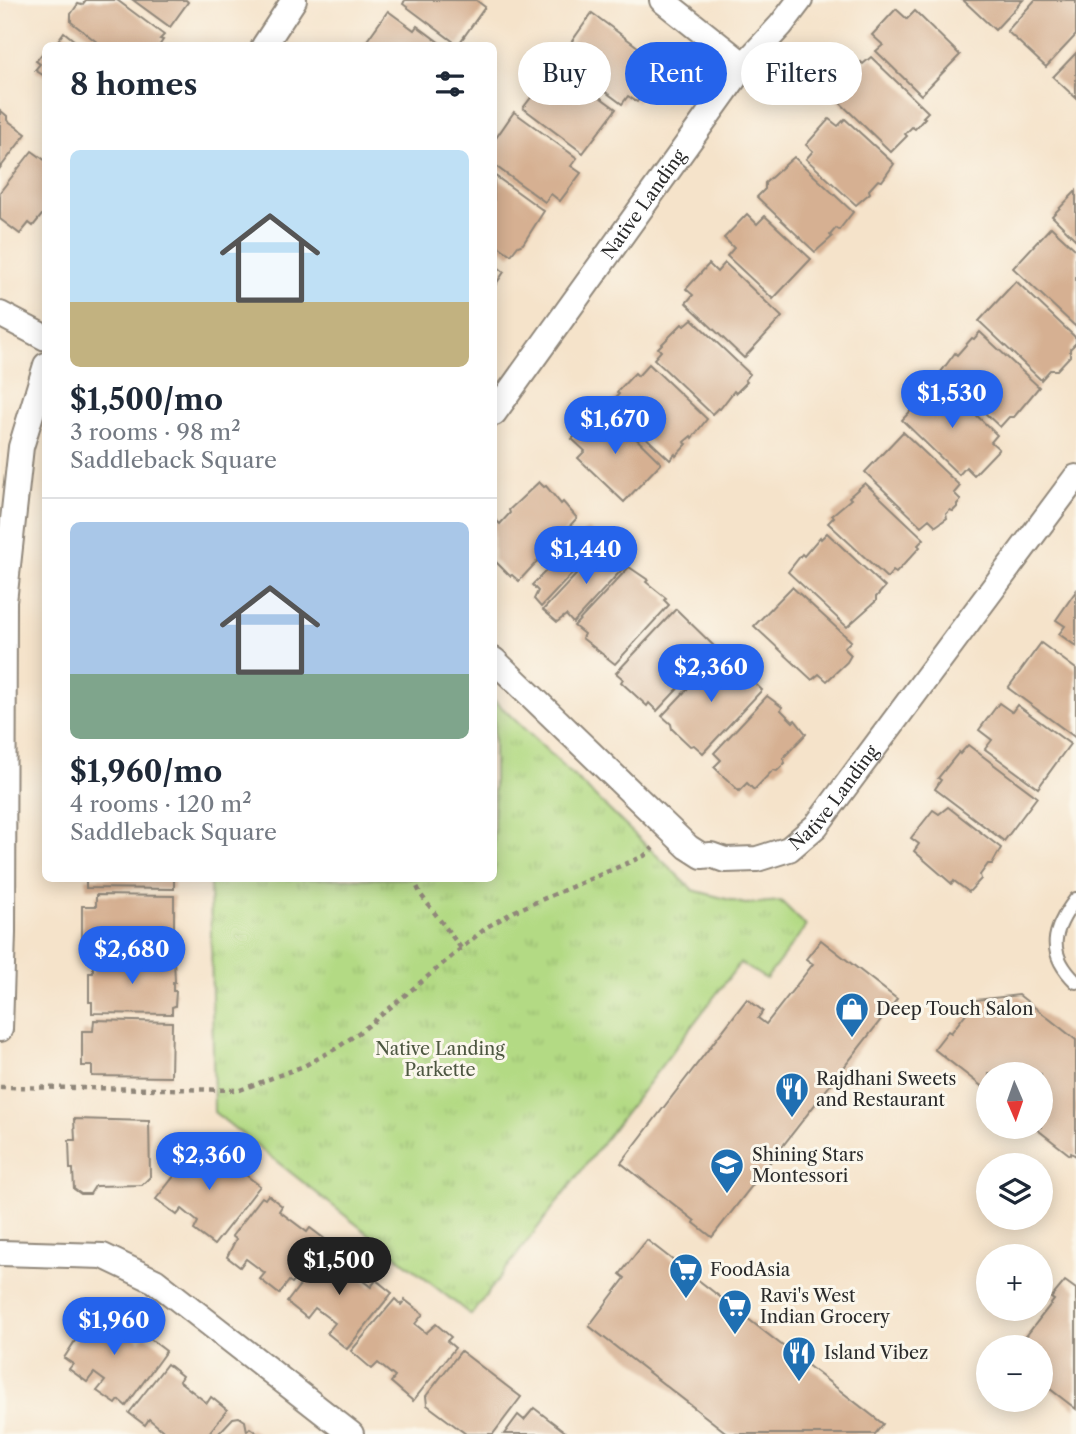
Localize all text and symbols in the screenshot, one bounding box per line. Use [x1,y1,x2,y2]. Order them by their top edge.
chip: Buy [518,42,611,105]
chip: Rent [625,42,727,105]
chip: Filters [741,42,862,105]
icon: filters [431,65,469,103]
text: 8 homes [70,66,197,103]
street label: Native Landing [597,145,691,263]
icon: home [207,195,333,321]
pin: $1,530 [895,370,1009,430]
text: $1,530 [917,379,987,407]
text: $1,500/mo [70,381,223,418]
pin: $1,670 [558,396,672,456]
text: $1,670 [580,405,650,433]
text: 3 rooms · 98 m² [70,418,241,446]
text: Saddleback Square [70,446,277,474]
pin: $1,440 [529,526,643,586]
text: $1,440 [550,535,622,563]
icon: home [207,567,333,693]
pin: $2,360 [654,644,768,704]
text: $2,360 [674,653,748,681]
street label: Native Landing [785,741,884,855]
text: $1,960/mo [70,753,222,790]
text: 4 rooms · 120 m² [70,790,252,818]
text: Saddleback Square [70,818,277,846]
pin: $2,680 [75,926,189,986]
text: $2,680 [94,935,170,963]
shop icon: Deep Touch Salon [833,990,871,1039]
place label: Deep Touch Salon [876,998,1033,1020]
park label: Native Landing Parkette [375,1038,505,1081]
north arrow [976,1062,1054,1139]
map controls [976,1062,1053,1412]
place label: Rajdhani Sweets and Restaurant [816,1068,956,1111]
restaurant icon: Rajdhani Sweets and Restaurant [773,1070,811,1119]
pin: $2,360 [152,1132,266,1192]
text: $2,360 [172,1141,246,1169]
place label: Shining Stars Montessori [752,1144,864,1187]
school or university icon: Shining Stars Montessori [708,1146,746,1195]
button: layers [976,1153,1053,1230]
pin: $1,500 [282,1238,396,1297]
button: + [976,1244,1053,1321]
text: $1,500 [303,1246,375,1274]
supermarket icon: FoodAsia [667,1251,705,1300]
place label: FoodAsia [710,1259,791,1281]
place label: Ravi's West Indian Grocery [760,1285,891,1328]
supermarket icon: Ravi's West Indian Grocery [716,1287,754,1336]
pin: $1,960 [57,1298,171,1357]
text: $1,960 [78,1306,150,1334]
restaurant icon: Island Vibez [780,1334,818,1383]
button: − [976,1335,1053,1412]
place label: Island Vibez [824,1342,928,1364]

